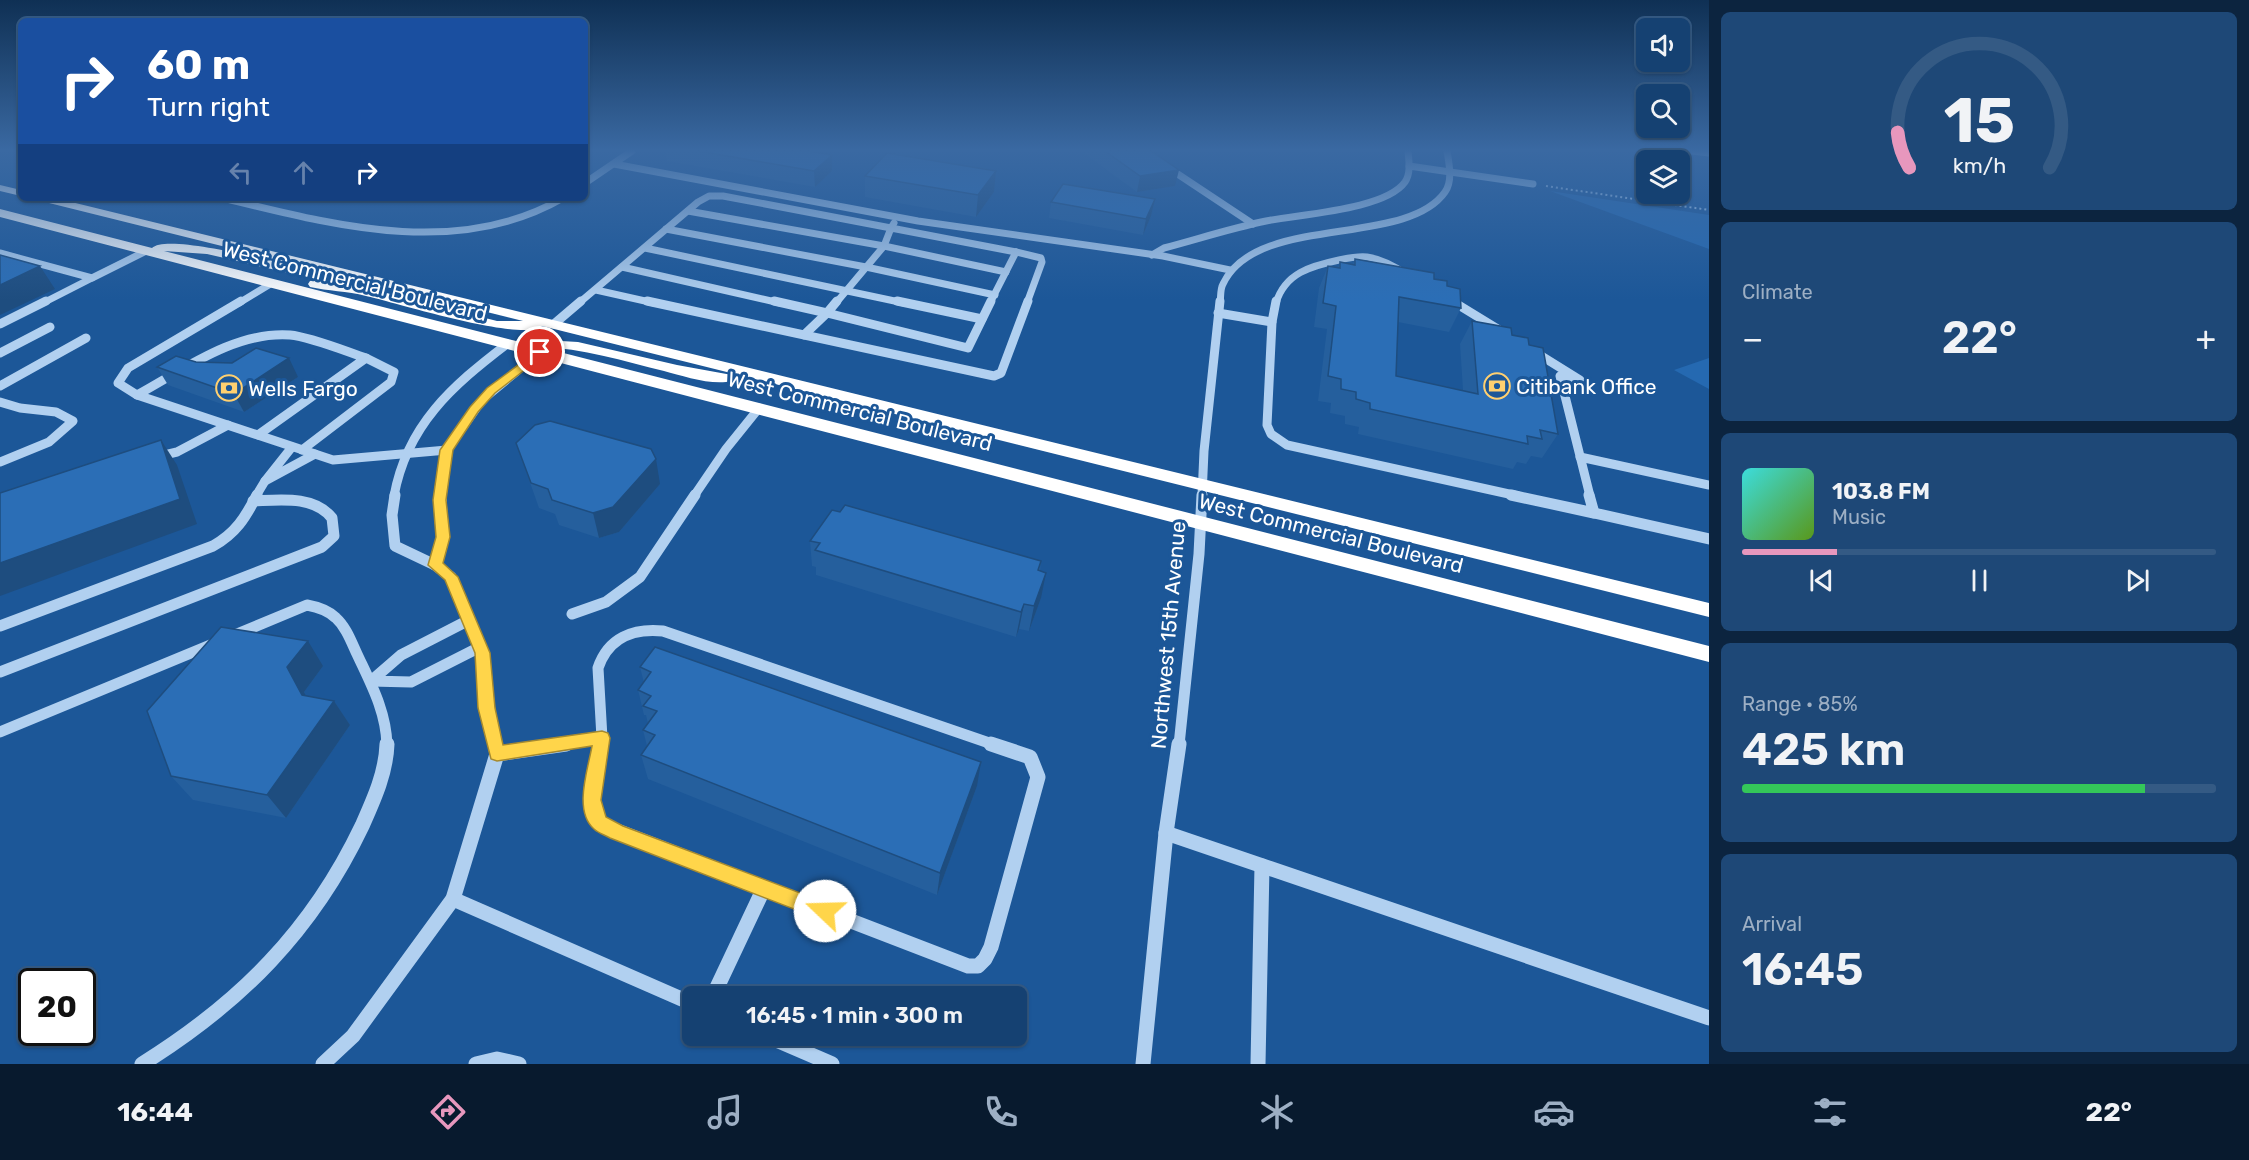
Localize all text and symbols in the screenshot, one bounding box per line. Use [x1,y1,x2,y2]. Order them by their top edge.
map controls [1636,18,1690,204]
button: sound [1636,18,1690,72]
text: 60 m [147,40,250,90]
icon: right [48,42,126,120]
button: search [1636,84,1690,138]
text: 15 [1943,84,2015,158]
text: Turn right [147,91,270,123]
button: layers [1636,150,1690,204]
text: km/h [1952,154,2006,179]
icon: left [224,156,257,189]
icon: ahead [287,156,320,189]
icon: right [350,156,383,189]
street label: West Commercial Boulevard [220,236,490,326]
text: Climate [1742,280,1813,304]
text: 22° [1942,311,2017,364]
text: − [1742,319,1763,358]
text: + [2195,319,2216,358]
pin [514,326,565,377]
icon: arrive [523,335,556,368]
street label: West Commercial Boulevard [725,366,995,456]
bank icon: Citibank Office [1482,371,1512,401]
bank icon: Wells Fargo [214,373,244,403]
place label: Citibank Office [1516,374,1657,399]
place label: Wells Fargo [248,376,358,401]
text: 103.8 FM [1832,478,1930,505]
street label: West Commercial Boulevard [1196,488,1466,578]
text: Music [1832,505,1886,529]
street label: Northwest 15th Avenue [1146,520,1190,750]
icon: previous [1805,564,1838,597]
icon: pause [1963,564,1996,597]
icon: next [2121,564,2154,597]
text: Range · 85% [1742,692,1858,716]
text: 425 km [1742,723,1905,776]
position arrow [793,879,857,943]
text: Arrival [1742,912,1802,936]
text: 16:45 [1742,943,1863,996]
speed limit sign: 20 [18,968,96,1046]
text: 16:45 · 1 min · 300 m [746,1002,963,1029]
icon: directions [427,1091,469,1133]
icon: music [704,1091,746,1133]
icon: phone [980,1091,1022,1133]
icon: climate [1256,1091,1298,1133]
icon: car [1533,1091,1575,1133]
icon: filters [1809,1091,1851,1133]
text: 16:44 [117,1096,193,1128]
text: 22° [2086,1096,2132,1128]

